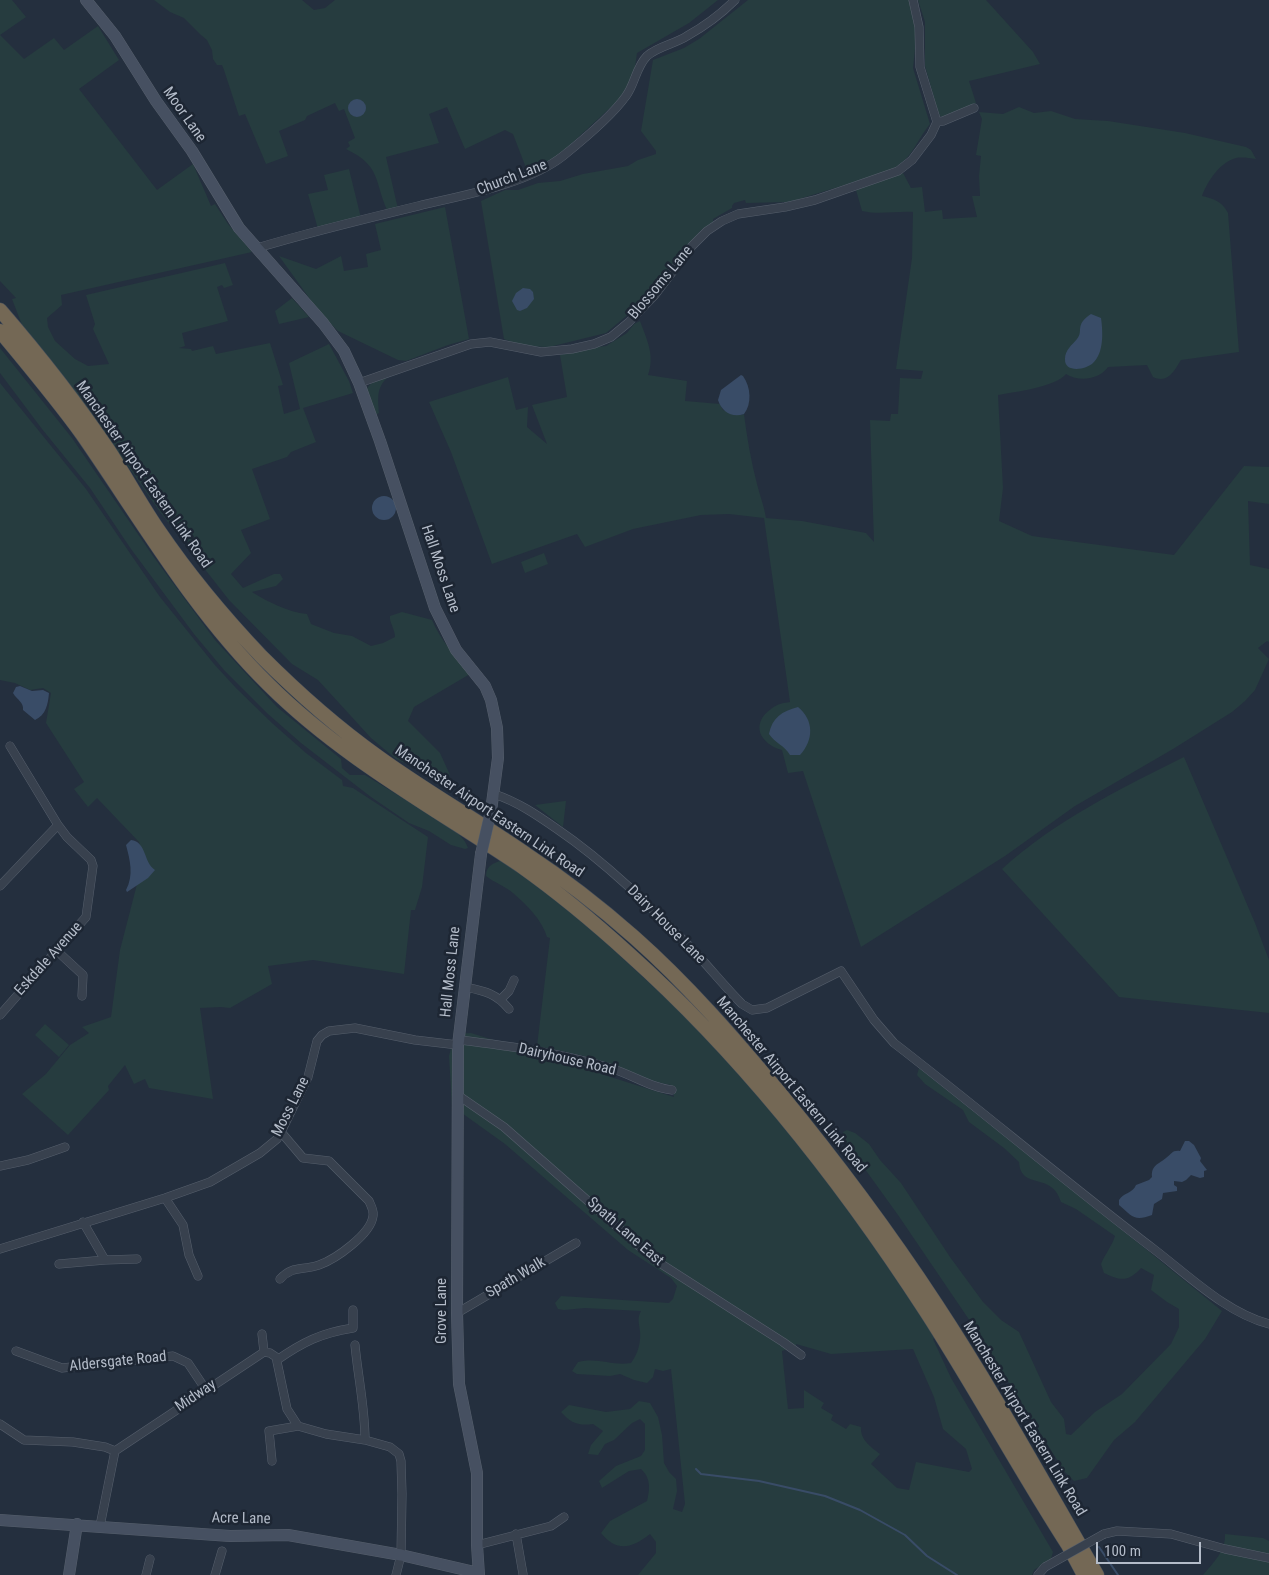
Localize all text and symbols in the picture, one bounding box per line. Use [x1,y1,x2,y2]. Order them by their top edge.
street label: Moor Lane [159,84,209,146]
street label: Church Lane [474,156,550,200]
street label: Blossoms Lane [625,243,697,323]
street label: Manchester Airport Eastern Link Road [71,378,215,572]
street label: Hall Moss Lane [417,523,463,615]
street label: Manchester Airport Eastern Link Road [391,742,587,882]
street label: Dairy House Lane [623,882,709,968]
street label: Eskdale Avenue [11,919,87,999]
street label: Hall Moss Lane [437,926,465,1018]
street label: Manchester Airport Eastern Link Road [712,993,870,1177]
street label: Dairyhouse Road [516,1040,618,1080]
street label: Moss Lane [268,1074,314,1140]
street label: Spath Lane East [583,1194,667,1270]
street label: Spath Walk [483,1254,549,1302]
street label: Grove Lane [433,1278,451,1344]
street label: Manchester Airport Eastern Link Road [959,1318,1089,1520]
street label: Aldersgate Road [69,1348,167,1376]
street label: Midway [172,1376,220,1416]
street label: Acre Lane [211,1509,271,1529]
scale bar [1099,1532,1204,1564]
text: 100 m [1104,1542,1141,1560]

